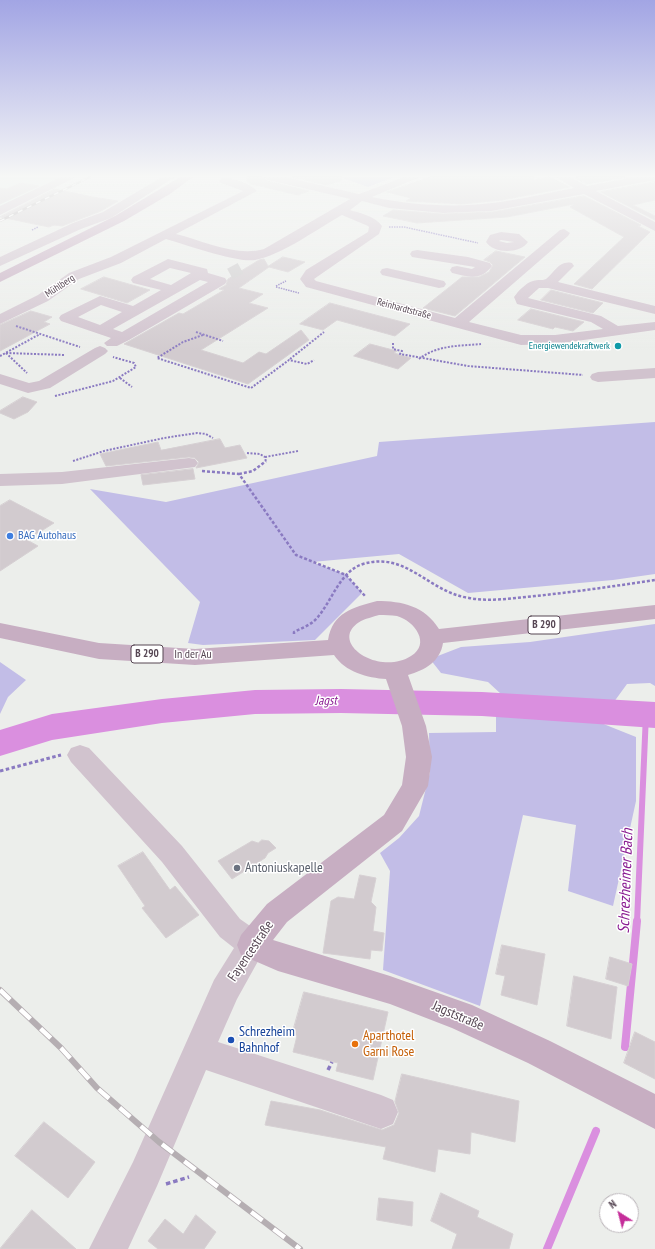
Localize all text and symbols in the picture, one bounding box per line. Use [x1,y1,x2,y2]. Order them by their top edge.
street label: Mühlberg [43,272,77,300]
street label: Reinhardtstraße [376,296,432,322]
place label: Energiewendekraftwerk [529,340,610,352]
marker: Energiewendekraftwerk [613,341,623,351]
place label: BAG Autohaus [18,529,76,543]
marker: BAG Autohaus [5,531,15,541]
road number: B 290 [528,616,560,634]
road number: B 290 [131,645,163,663]
street label: In der Au [174,648,212,662]
water label: Jagst [315,693,337,709]
water label: Schrezheimer Bach [615,828,637,934]
place label: Antoniuskapelle [245,860,323,876]
marker: Antoniuskapelle [232,863,242,873]
street label: Fayencestraße [225,917,277,985]
street label: Jagststraße [430,998,486,1034]
place label: Schrezheim Bahnhof [239,1024,295,1056]
place label: Aparthotel Garni Rose [363,1028,414,1060]
marker: Schrezheim Bahnhof [226,1035,236,1045]
marker: Aparthotel Garni Rose [350,1039,360,1049]
north arrow [599,1193,639,1233]
text: N [606,1197,619,1212]

